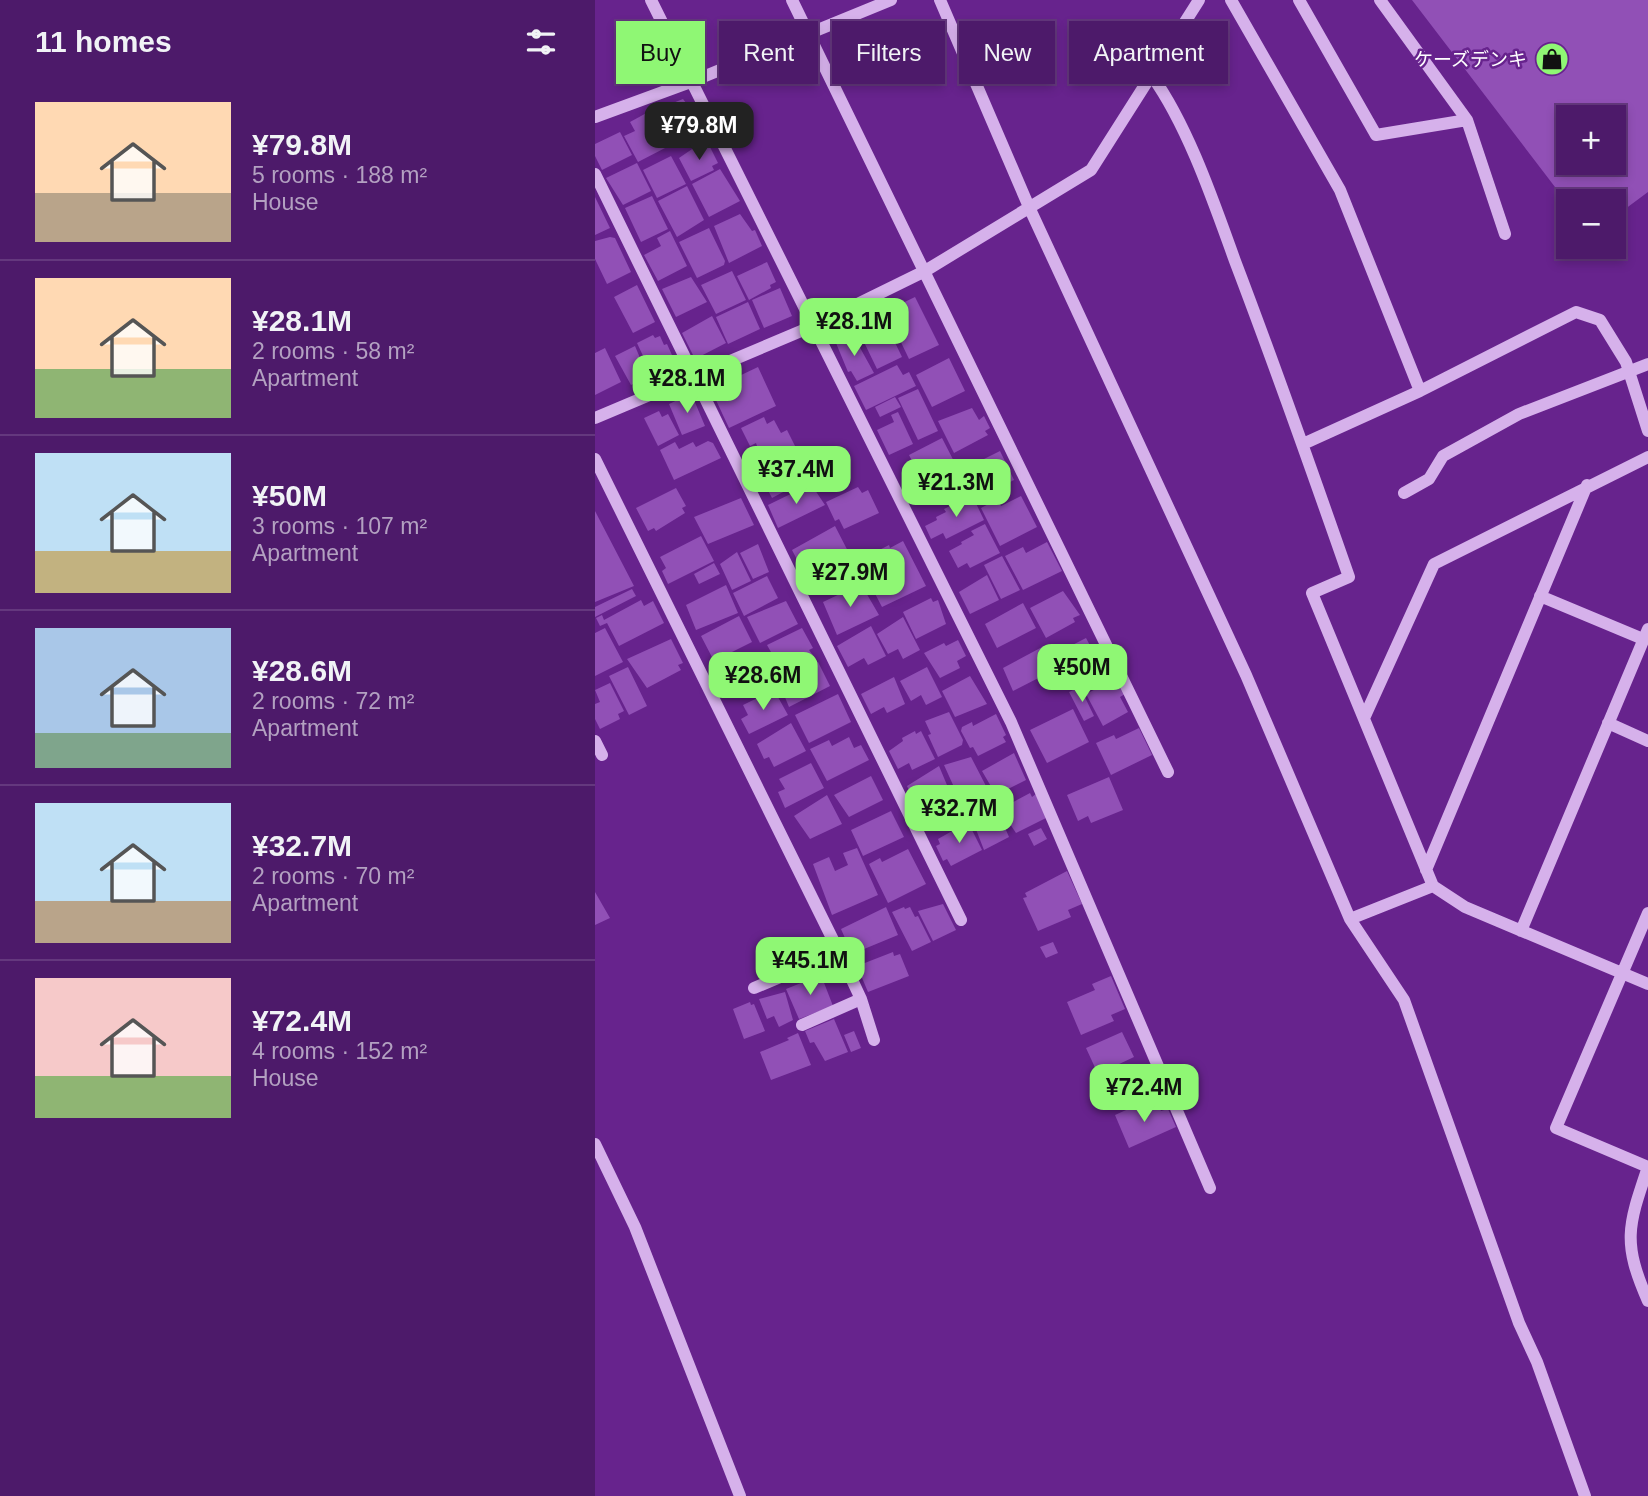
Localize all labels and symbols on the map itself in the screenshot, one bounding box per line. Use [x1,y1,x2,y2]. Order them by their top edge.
shop icon: ケーズデンキ [1533,40,1571,78]
place label: ケーズデンキ [1414,49,1527,70]
pin: ¥79.8M [642,102,756,162]
pin: ¥28.1M [797,298,911,358]
pin: ¥28.1M [630,356,744,415]
pin: ¥37.4M [739,447,853,506]
pin: ¥21.3M [899,460,1013,519]
pin: ¥27.9M [793,550,907,609]
pin: ¥50M [1041,644,1123,704]
pin: ¥28.6M [706,652,820,712]
pin: ¥32.7M [902,786,1016,845]
pin: ¥45.1M [753,937,867,997]
pin: ¥72.4M [1087,1064,1201,1124]

